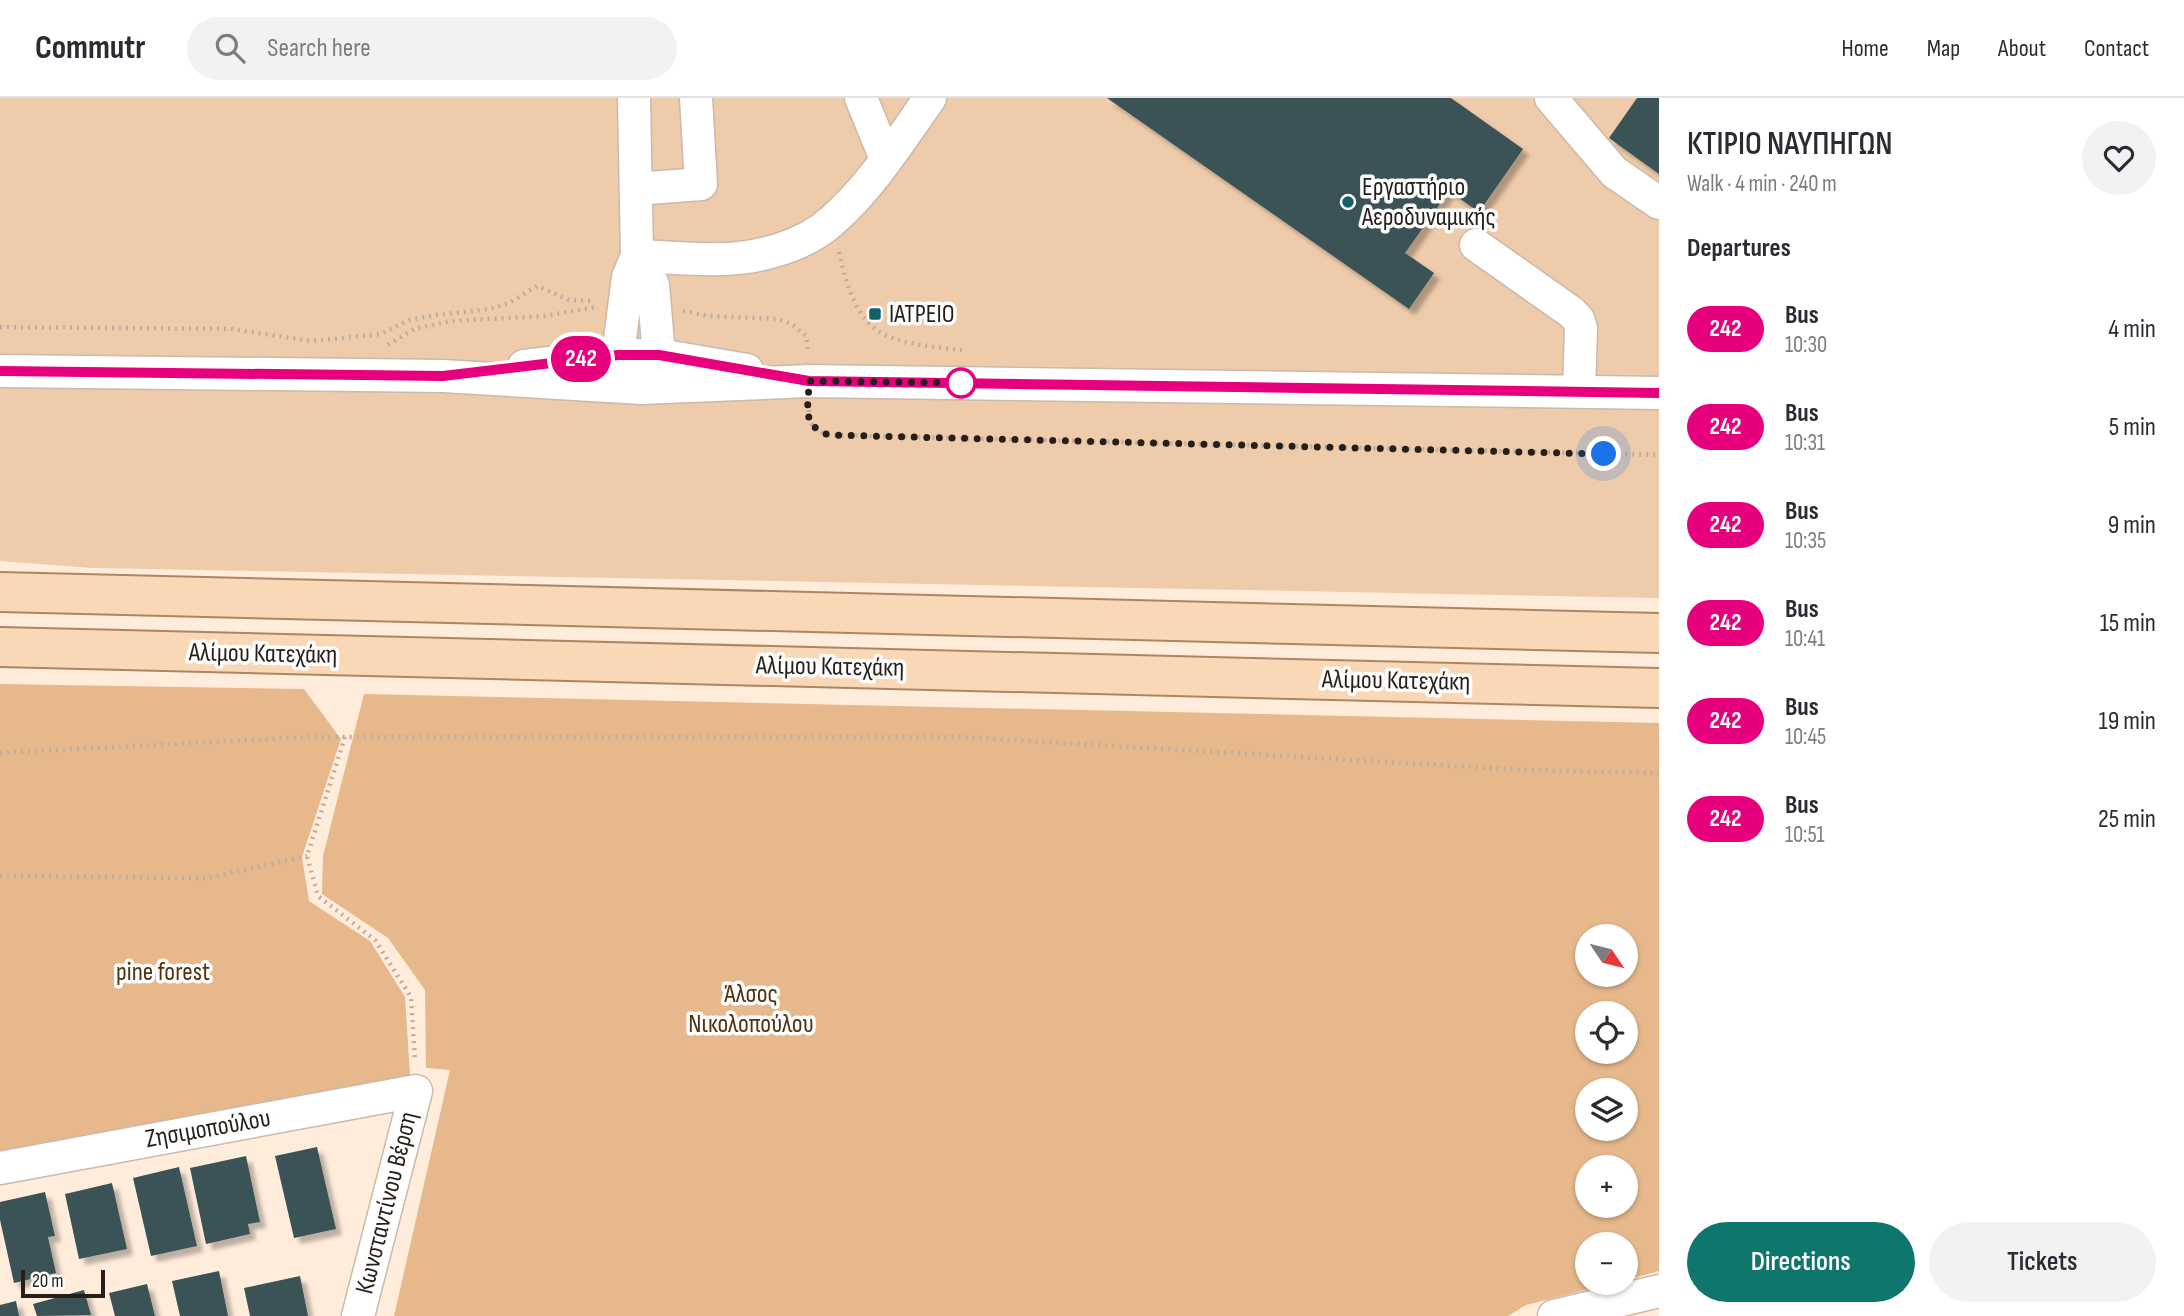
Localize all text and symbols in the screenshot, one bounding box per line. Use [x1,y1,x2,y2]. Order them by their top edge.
search box [187,17,677,80]
text: Commutr [35,28,145,68]
icon: search [211,29,249,67]
text: Search here [267,33,371,64]
text: Home [1841,34,1889,63]
text: Map [1927,34,1960,63]
text: About [1998,34,2046,63]
text: Contact [2084,34,2149,63]
button: heart [2082,121,2156,195]
text: ΚΤΙΡΙΟ ΝΑΥΠΗΓΩΝ [1687,124,1893,164]
text: Walk · 4 min · 240 m [1687,170,1837,198]
place label: Εργαστήριο Αεροδυναμικής [1361,172,1496,233]
marker: Εργαστήριο Αεροδυναμικής [1340,194,1356,210]
text: Departures [1687,233,1791,264]
place label: ΙΑΤΡΕΙΟ [889,299,955,330]
text: Bus [1785,300,1819,331]
marker: ΙΑΤΡΕΙΟ [867,306,883,322]
text: 242 [1709,314,1742,343]
text: 4 min [2108,314,2156,345]
text: 10:30 [1785,331,1827,359]
line badge: 242 [541,336,621,382]
text: 242 [565,344,597,373]
unlabelled marker [946,368,976,398]
text: Bus [1785,398,1819,429]
text: 242 [1709,412,1742,441]
text: 5 min [2109,412,2156,443]
text: 10:31 [1785,429,1825,457]
your location [1586,436,1621,471]
text: Bus [1785,496,1819,527]
text: 242 [1709,510,1742,539]
text: 9 min [2108,510,2156,541]
text: 10:35 [1785,527,1826,555]
text: Bus [1785,594,1819,625]
text: 242 [1709,608,1742,637]
text: 15 min [2100,608,2156,639]
text: 10:41 [1785,625,1825,653]
street label: Αλίμου Κατεχάκη [188,637,337,671]
street label: Αλίμου Κατεχάκη [755,650,904,684]
street label: Αλίμου Κατεχάκη [1321,664,1470,698]
text: Bus [1785,692,1819,723]
text: 242 [1709,706,1742,735]
text: 19 min [2099,706,2156,737]
text: 10:45 [1785,723,1826,751]
text: Bus [1785,790,1819,821]
text: 242 [1709,804,1742,833]
text: 25 min [2098,804,2156,835]
text: 10:51 [1785,821,1825,849]
north arrow [1575,924,1638,987]
map controls [1575,924,1638,1295]
park label: pine forest [116,957,210,988]
park label: Άλσος Νικολοπούλου [688,979,814,1040]
button: locate [1575,1001,1638,1064]
button: layers [1575,1078,1638,1141]
street label: Ζησιμοπούλου [143,1103,273,1155]
street label: Κωνσταντίνου Βέρση [349,1109,425,1297]
button: + [1575,1155,1638,1218]
button: Directions [1687,1222,1915,1302]
button: Tickets [1929,1222,2156,1302]
button: − [1575,1232,1638,1295]
scale bar [21,1267,105,1299]
text: 20 m [32,1270,64,1293]

